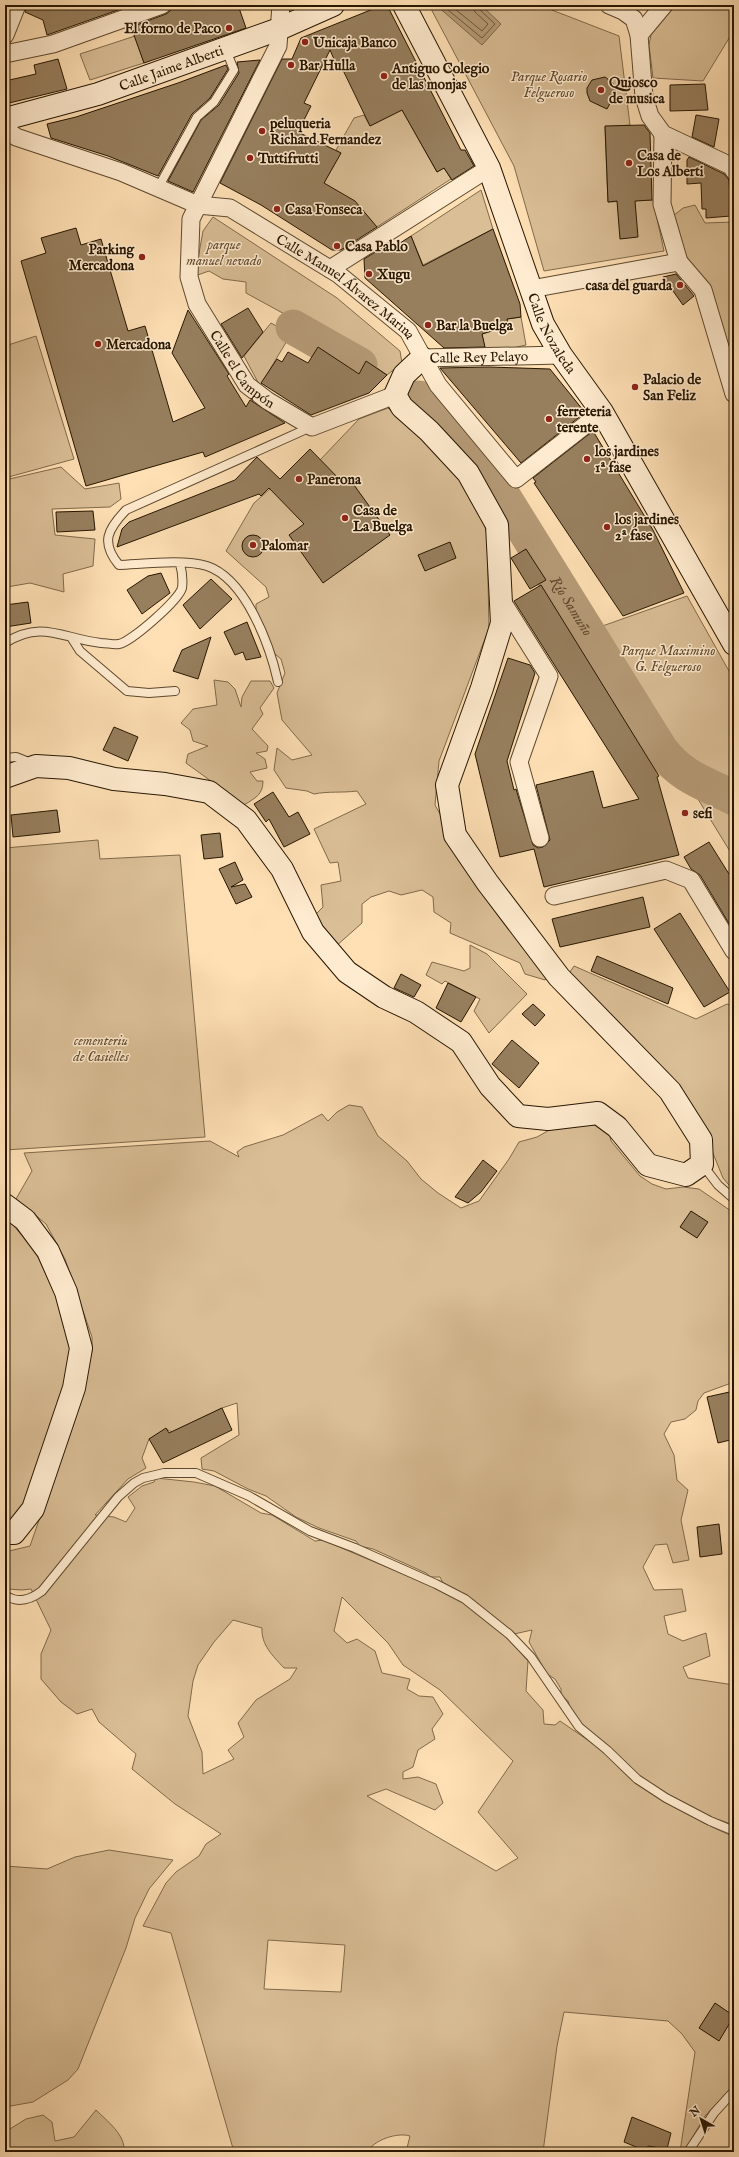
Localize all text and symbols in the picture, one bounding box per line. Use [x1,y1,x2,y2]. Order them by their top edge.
place label: El forno de Paco [124,20,221,38]
marker: El forno de Paco [224,23,234,33]
place label: Unicaja Banco [312,34,397,52]
marker: Unicaja Banco [300,37,310,47]
street label: Calle Jaime Alberti [117,42,226,96]
place label: Bar Hulla [299,57,356,75]
marker: Bar Hulla [286,60,296,70]
place label: Antiguo Colegio de las monjas [391,60,490,94]
park label: Parque Rosario Felgueroso [511,68,587,103]
marker: Antiguo Colegio de las monjas [379,71,389,81]
place label: Quiosco de musica [609,74,666,108]
marker: Quiosco de musica [596,85,606,95]
place label: peluqueria Richard Fernandez [269,115,382,149]
marker: peluqueria Richard Fernandez [257,126,267,136]
place label: Casa de Los Alberti [637,147,704,181]
place label: Tuttifrutti [257,150,319,168]
marker: Tuttifrutti [245,153,255,163]
marker: Casa de Los Alberti [624,158,634,168]
place label: Casa Fonseca [285,201,363,219]
marker: Casa Fonseca [272,204,282,214]
street label: Calle Manuel Álvarez Marina [272,230,419,343]
park label: parque manuel nevado [186,236,262,270]
place label: Casa Pablo [345,238,408,256]
place label: Parking Mercadona [69,241,135,275]
marker: Casa Pablo [332,241,342,251]
marker: Parking Mercadona [137,252,147,262]
place label: Xugu [376,266,411,284]
marker: Xugu [364,269,374,279]
place label: casa del guarda [586,277,673,295]
marker: casa del guarda [675,280,685,290]
street label: Calle Nozaleda [523,291,580,378]
place label: Bar la Buelga [436,317,514,335]
marker: Bar la Buelga [423,320,433,330]
street label: Calle el Campón [205,327,278,413]
place label: Mercadona [106,336,172,354]
marker: Mercadona [93,339,103,349]
street label: Calle Rey Pelayo [430,348,529,368]
place label: Palacio de San Feliz [643,371,702,405]
marker: Palacio de San Feliz [630,382,640,392]
place label: ferreteria terente [556,403,612,437]
marker: ferreteria terente [544,414,554,424]
place label: los jardines 1ª fase [594,443,659,477]
marker: los jardines 1ª fase [582,454,592,464]
place label: Panerona [307,471,362,489]
marker: Panerona [294,474,304,484]
place label: Casa de La Buelga [353,502,413,536]
place label: los jardines 2ª fase [614,511,679,545]
marker: Casa de La Buelga [340,513,350,523]
marker: los jardines 2ª fase [602,522,612,532]
place label: Palomar [261,537,309,555]
marker: Palomar [248,540,258,550]
water label: Río Samuño [545,573,597,640]
park label: Parque Maximino G. Felgueroso [621,642,715,677]
place label: sefi [693,805,713,823]
marker: sefi [680,808,690,818]
park label: cementeriu de Casielles [72,1032,130,1066]
north arrow [681,2099,721,2139]
text: N [686,2103,704,2121]

